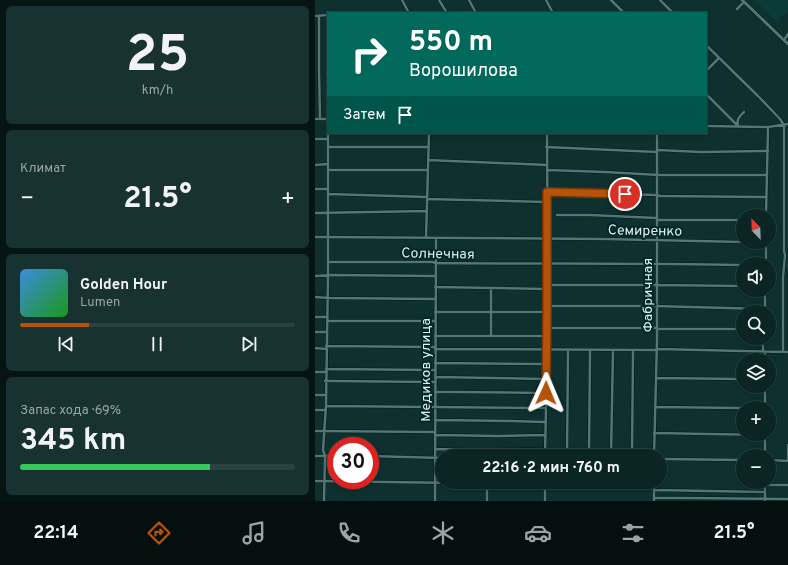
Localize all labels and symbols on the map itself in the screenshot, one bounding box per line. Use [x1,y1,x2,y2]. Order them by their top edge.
pin [608,177,642,211]
north arrow [736,209,776,249]
street label: Семиренко [608,222,682,241]
street label: Солнечная [401,245,475,264]
street label: Фабричная [640,258,657,332]
street label: Медиков улица [418,318,435,422]
position arrow [525,372,567,414]
speed limit sign: 30 [327,437,379,489]

